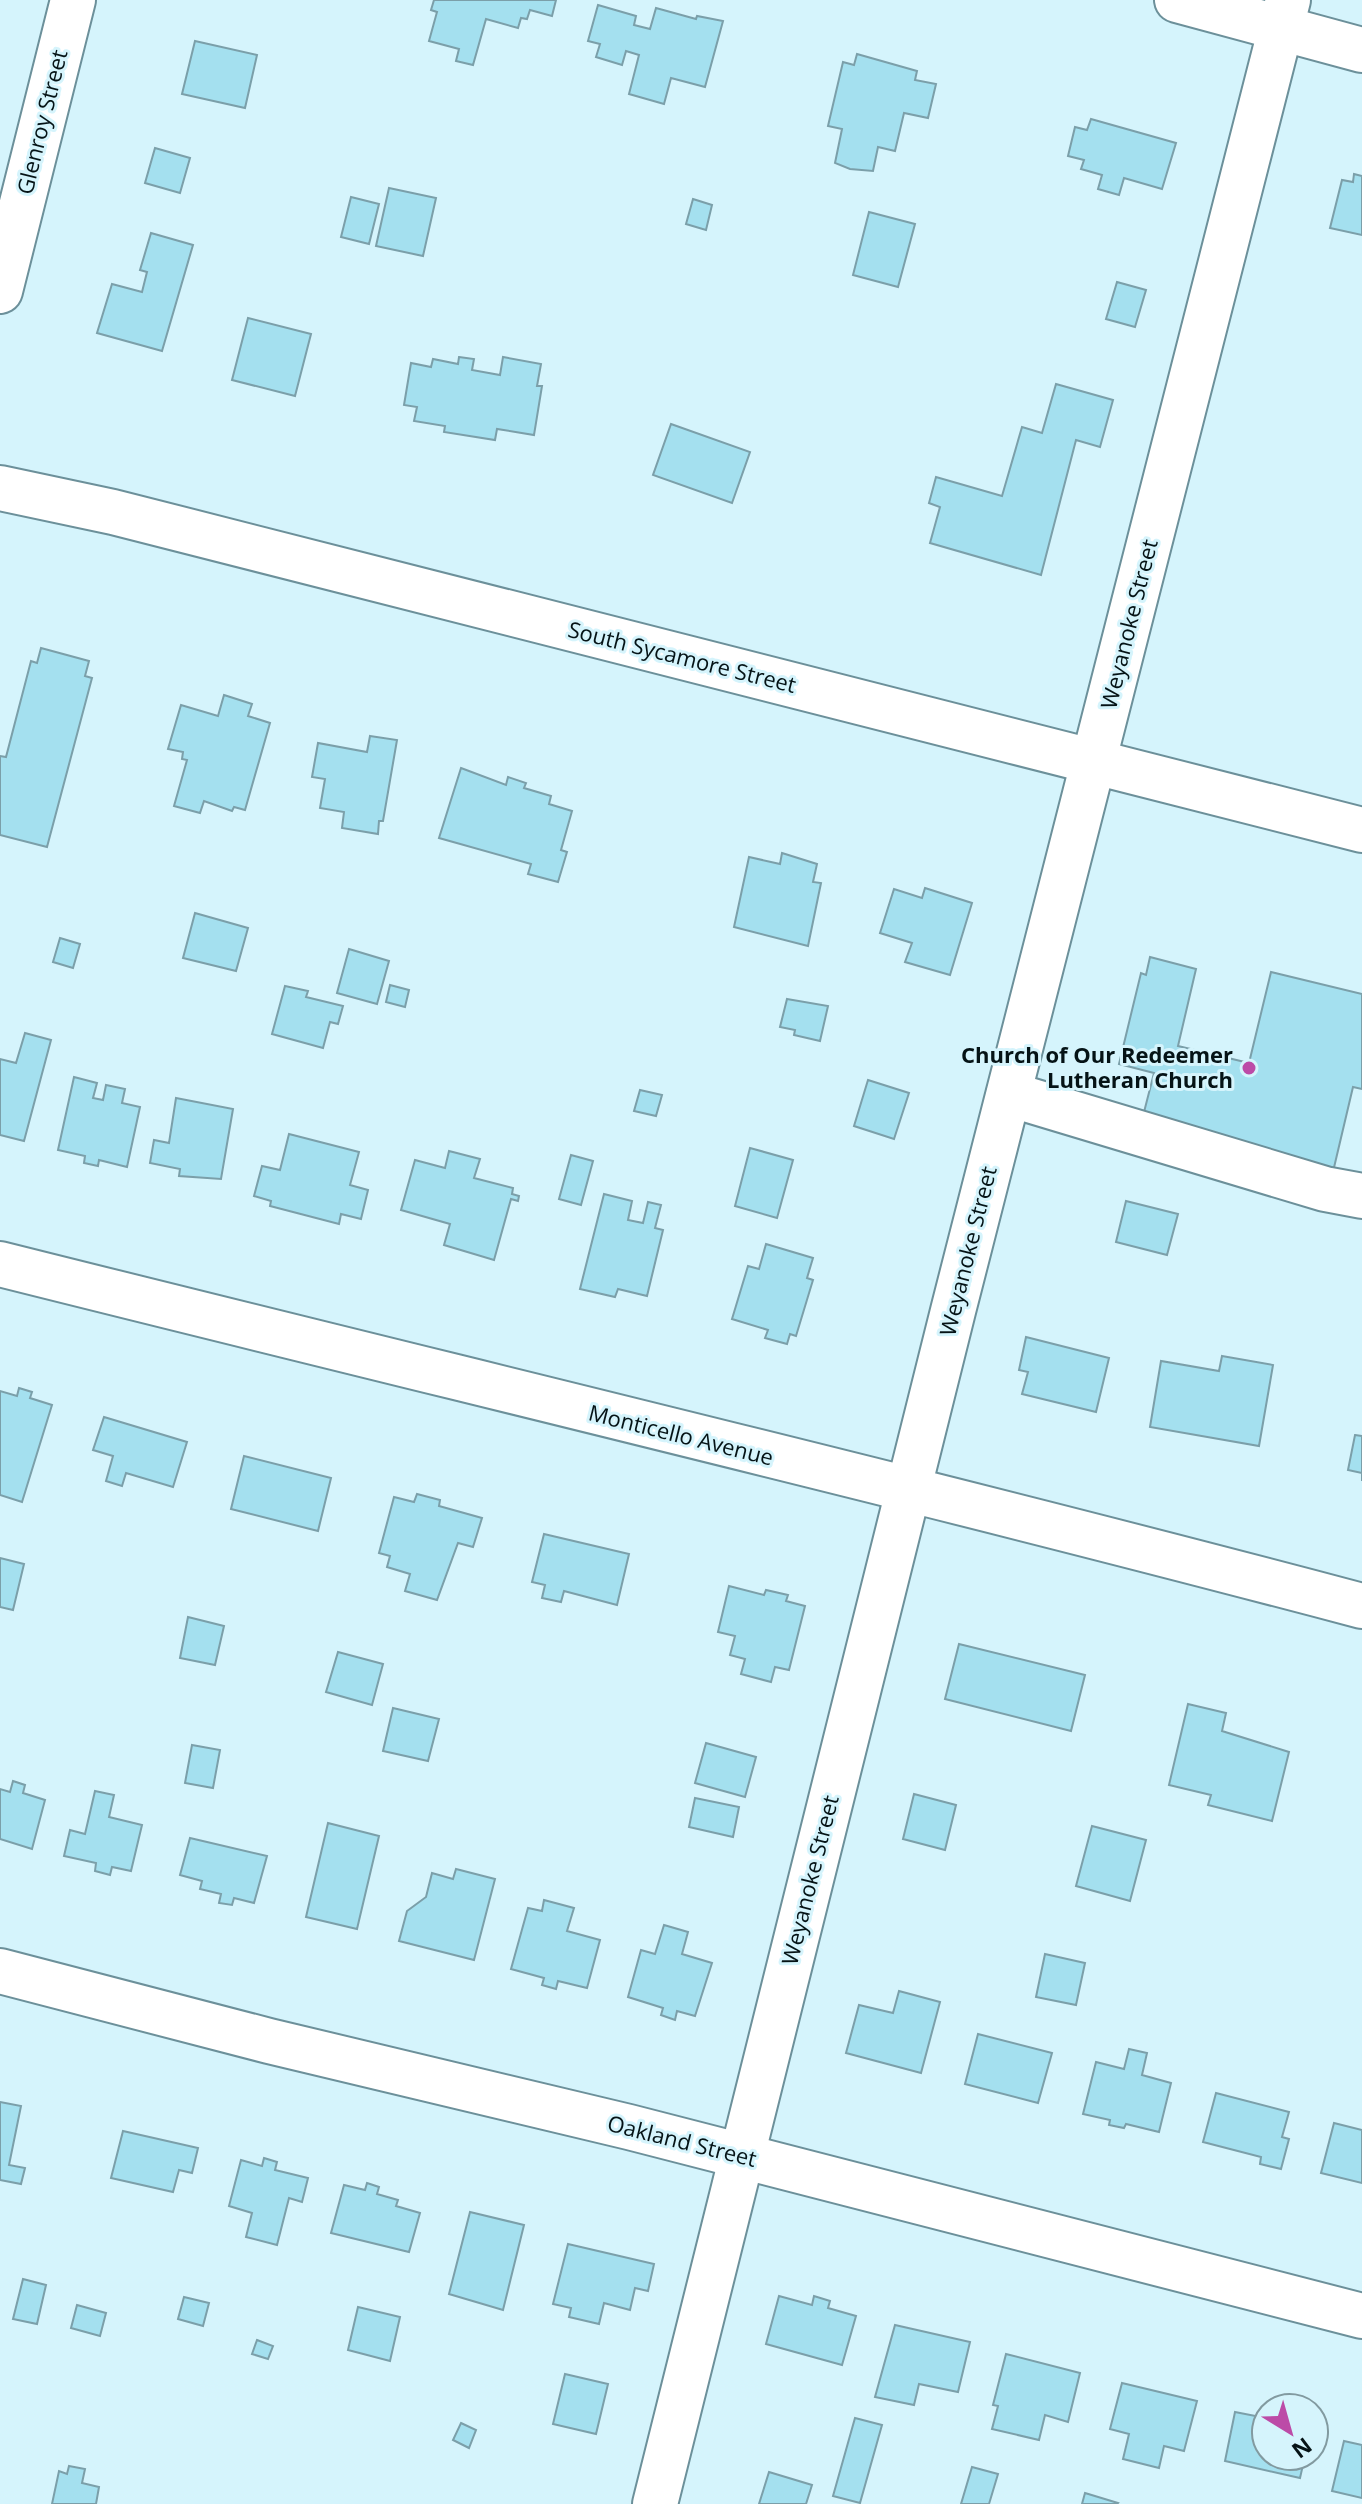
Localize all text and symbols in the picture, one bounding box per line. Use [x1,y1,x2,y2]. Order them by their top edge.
street label: Glenroy Street [9,46,73,197]
street label: Weyanoke Street [1092,536,1164,712]
street label: South Sycamore Street [565,613,799,699]
place label: Church of Our Redeemer Lutheran Church [961,1039,1233,1094]
marker: Church of Our Redeemer Lutheran Church [1240,1059,1258,1077]
street label: Weyanoke Street [931,1163,1003,1339]
street label: Monticello Avenue [586,1397,777,1472]
street label: Weyanoke Street [773,1792,845,1968]
street label: Oakland Street [604,2107,760,2173]
north arrow [1250,2392,1330,2472]
text: N [1286,2431,1319,2466]

